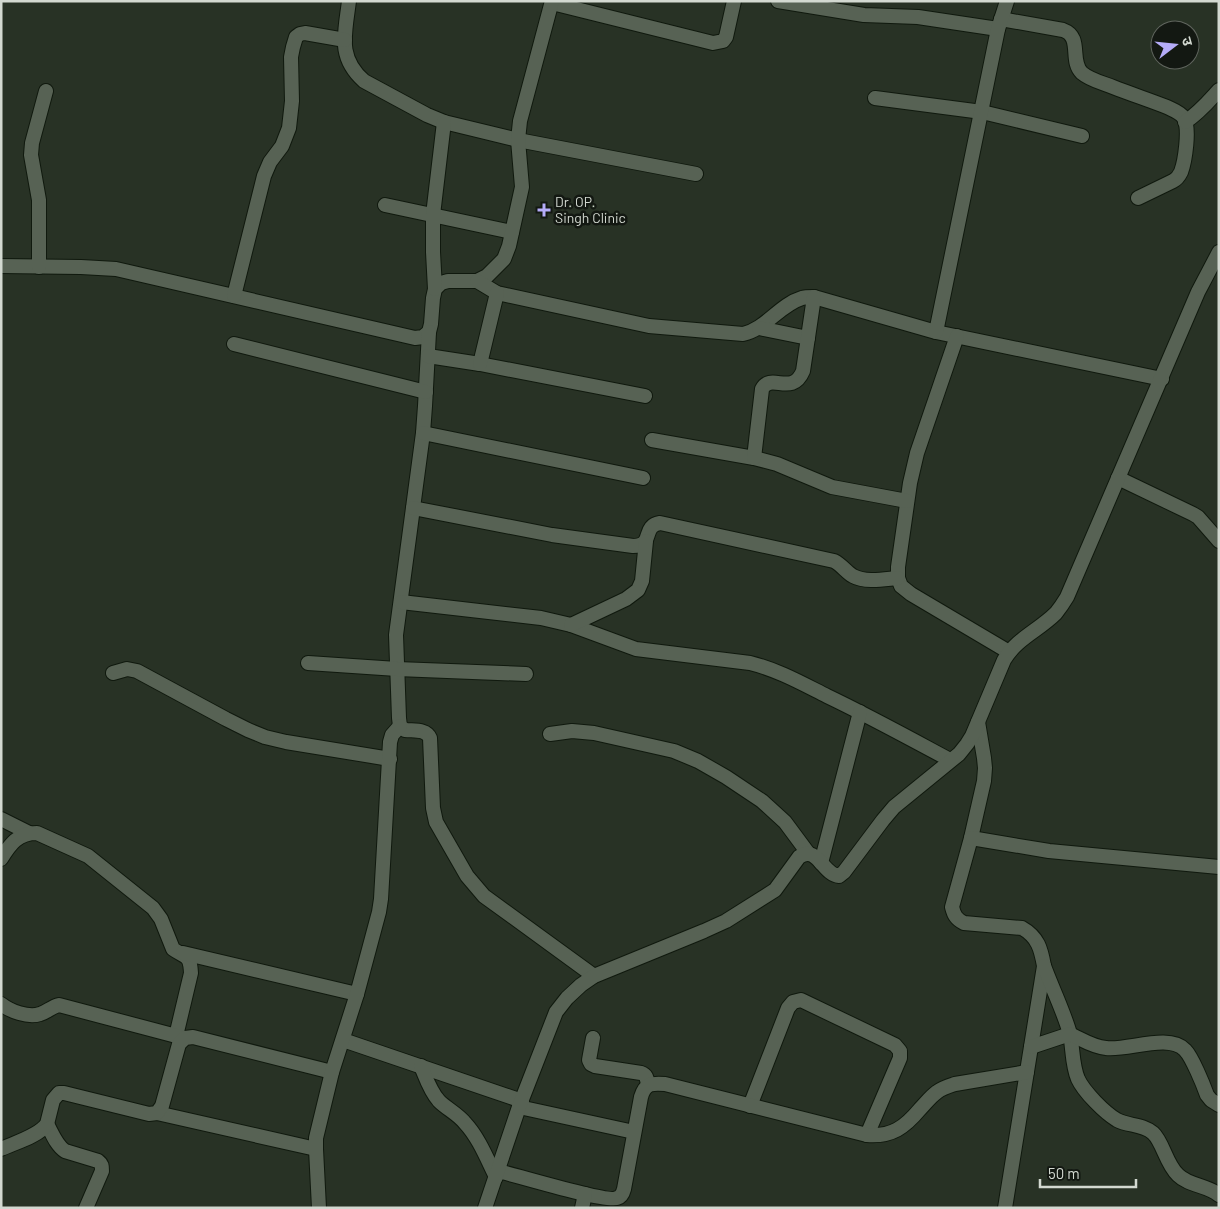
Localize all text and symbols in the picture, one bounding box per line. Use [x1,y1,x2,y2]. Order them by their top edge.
north arrow [1150,20,1200,70]
text: उ [1179,35,1197,48]
place label: Dr. OP. Singh Clinic [555,193,626,226]
marker: Dr. OP. Singh Clinic [537,203,551,217]
scale bar [1040,1156,1136,1188]
text: 50 m [1048,1164,1080,1182]

